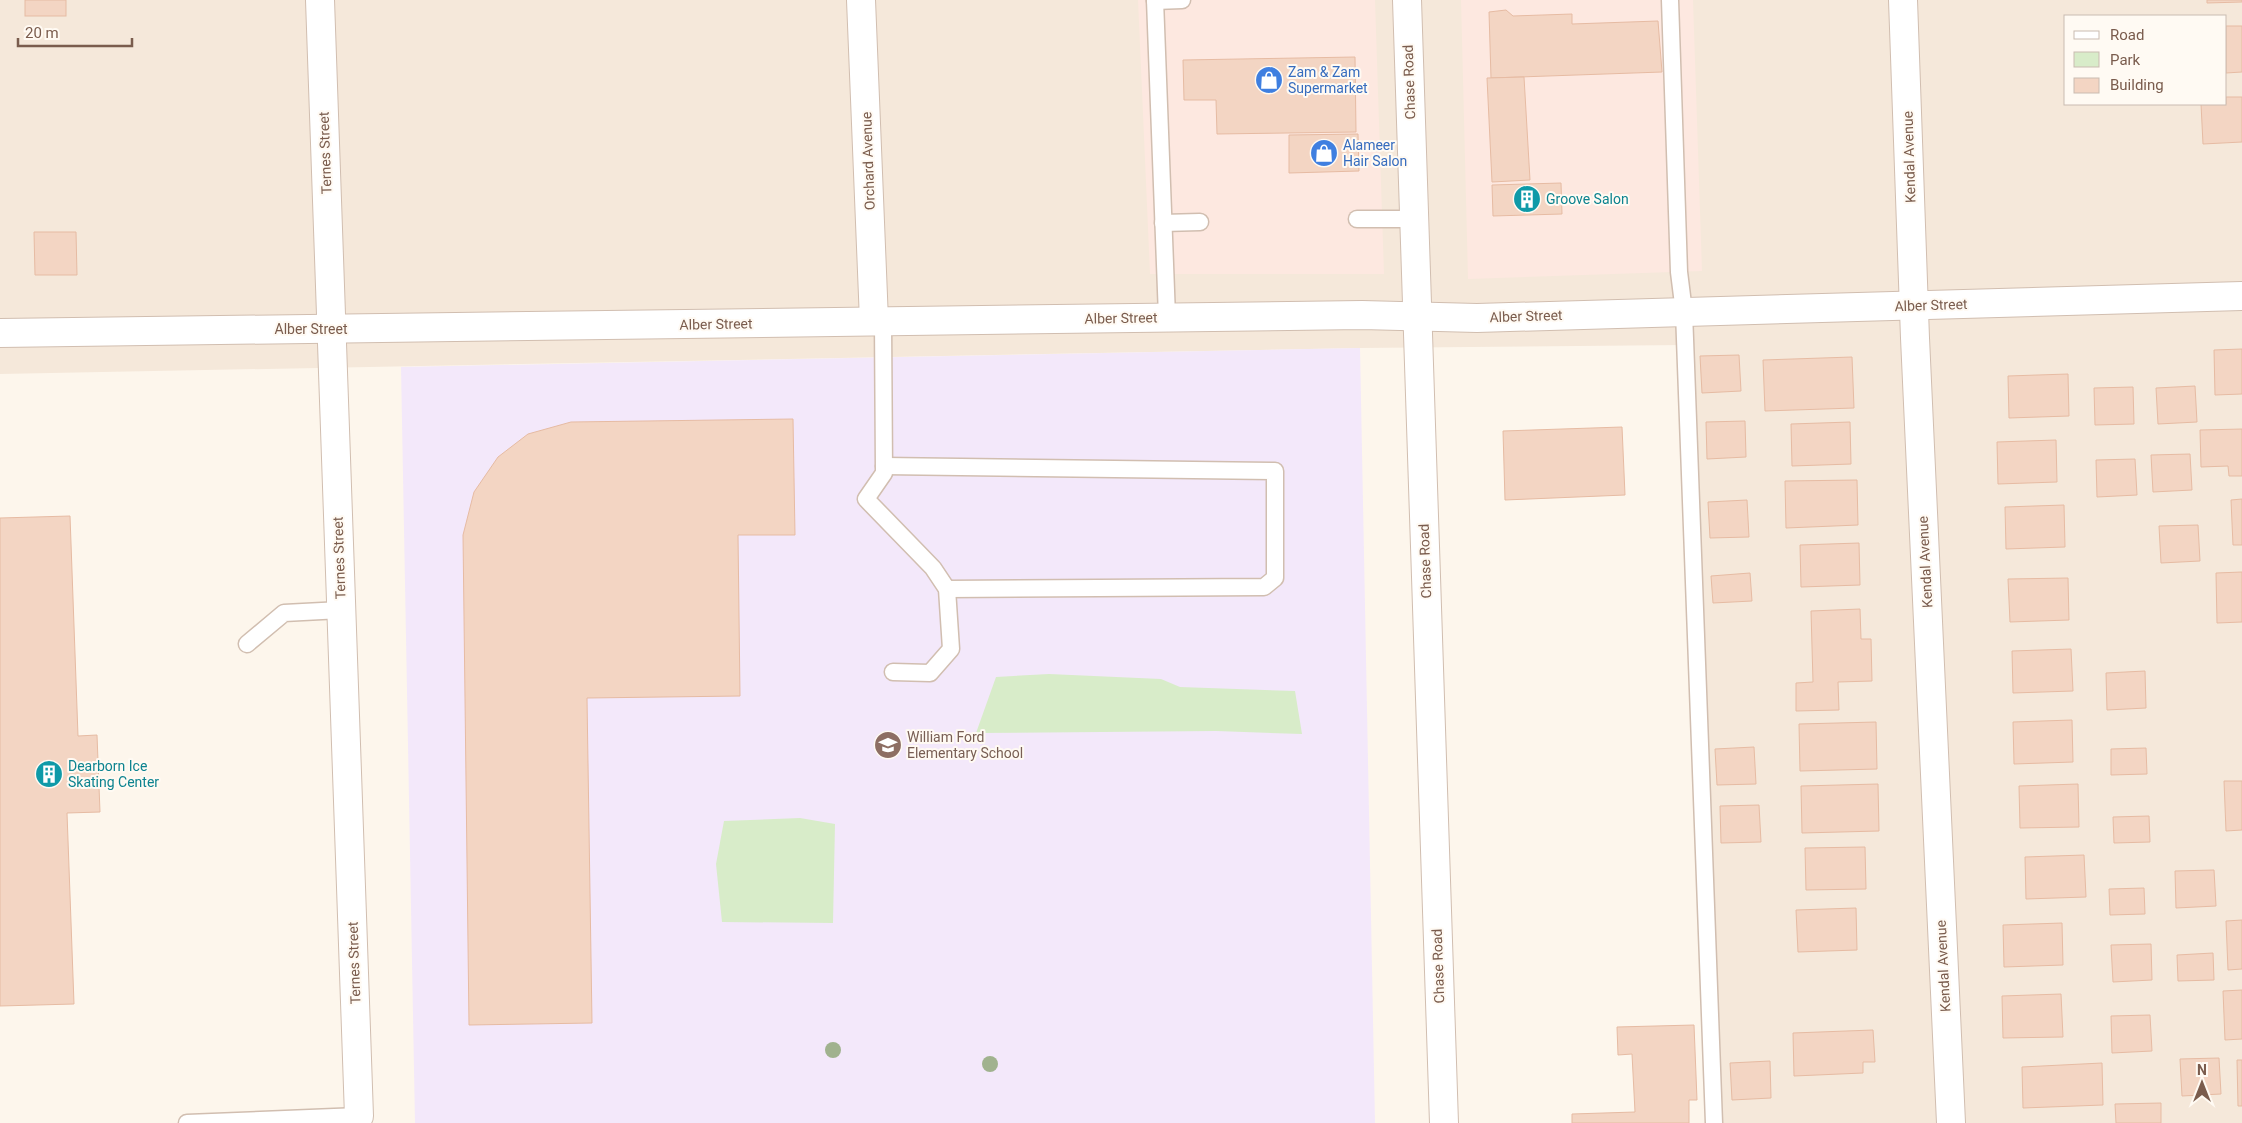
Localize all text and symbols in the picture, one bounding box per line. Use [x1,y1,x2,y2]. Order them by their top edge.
scale bar [18,15,131,47]
legend [2064,15,2227,105]
text: 20 m [25,24,59,42]
text: Road [2110,26,2144,44]
street label: Chase Road [1400,44,1418,120]
text: Park [2110,51,2141,69]
place label: Zam & Zam Supermarket [1288,64,1368,96]
shop icon: Zam & Zam Supermarket [1254,65,1284,95]
text: Building [2110,76,2164,94]
street label: Ternes Street [316,111,334,195]
street label: Orchard Avenue [858,111,878,211]
street label: Kendal Avenue [1899,111,1919,203]
place label: Alameer Hair Salon [1343,137,1407,169]
shop icon: Alameer Hair Salon [1309,138,1339,168]
building icon: Groove Salon [1512,184,1542,214]
place label: Groove Salon [1546,191,1629,207]
street label: Alber Street [1894,296,1968,314]
street label: Alber Street [1489,307,1563,325]
street label: Alber Street [1084,309,1158,327]
street label: Alber Street [679,315,753,333]
street label: Alber Street [275,321,348,337]
street label: Ternes Street [330,516,348,600]
street label: Kendal Avenue [1915,516,1935,608]
street label: Chase Road [1416,523,1434,599]
place label: William Ford Elementary School [907,729,1023,761]
school or university icon: William Ford Elementary School [873,730,903,760]
place label: Dearborn Ice Skating Center [68,758,159,790]
building icon: Dearborn Ice Skating Center [34,759,64,789]
street label: Kendal Avenue [1933,920,1953,1012]
street label: Ternes Street [345,921,363,1005]
street label: Chase Road [1429,928,1447,1004]
north arrow [2177,1058,2227,1108]
text: N [2197,1062,2207,1078]

